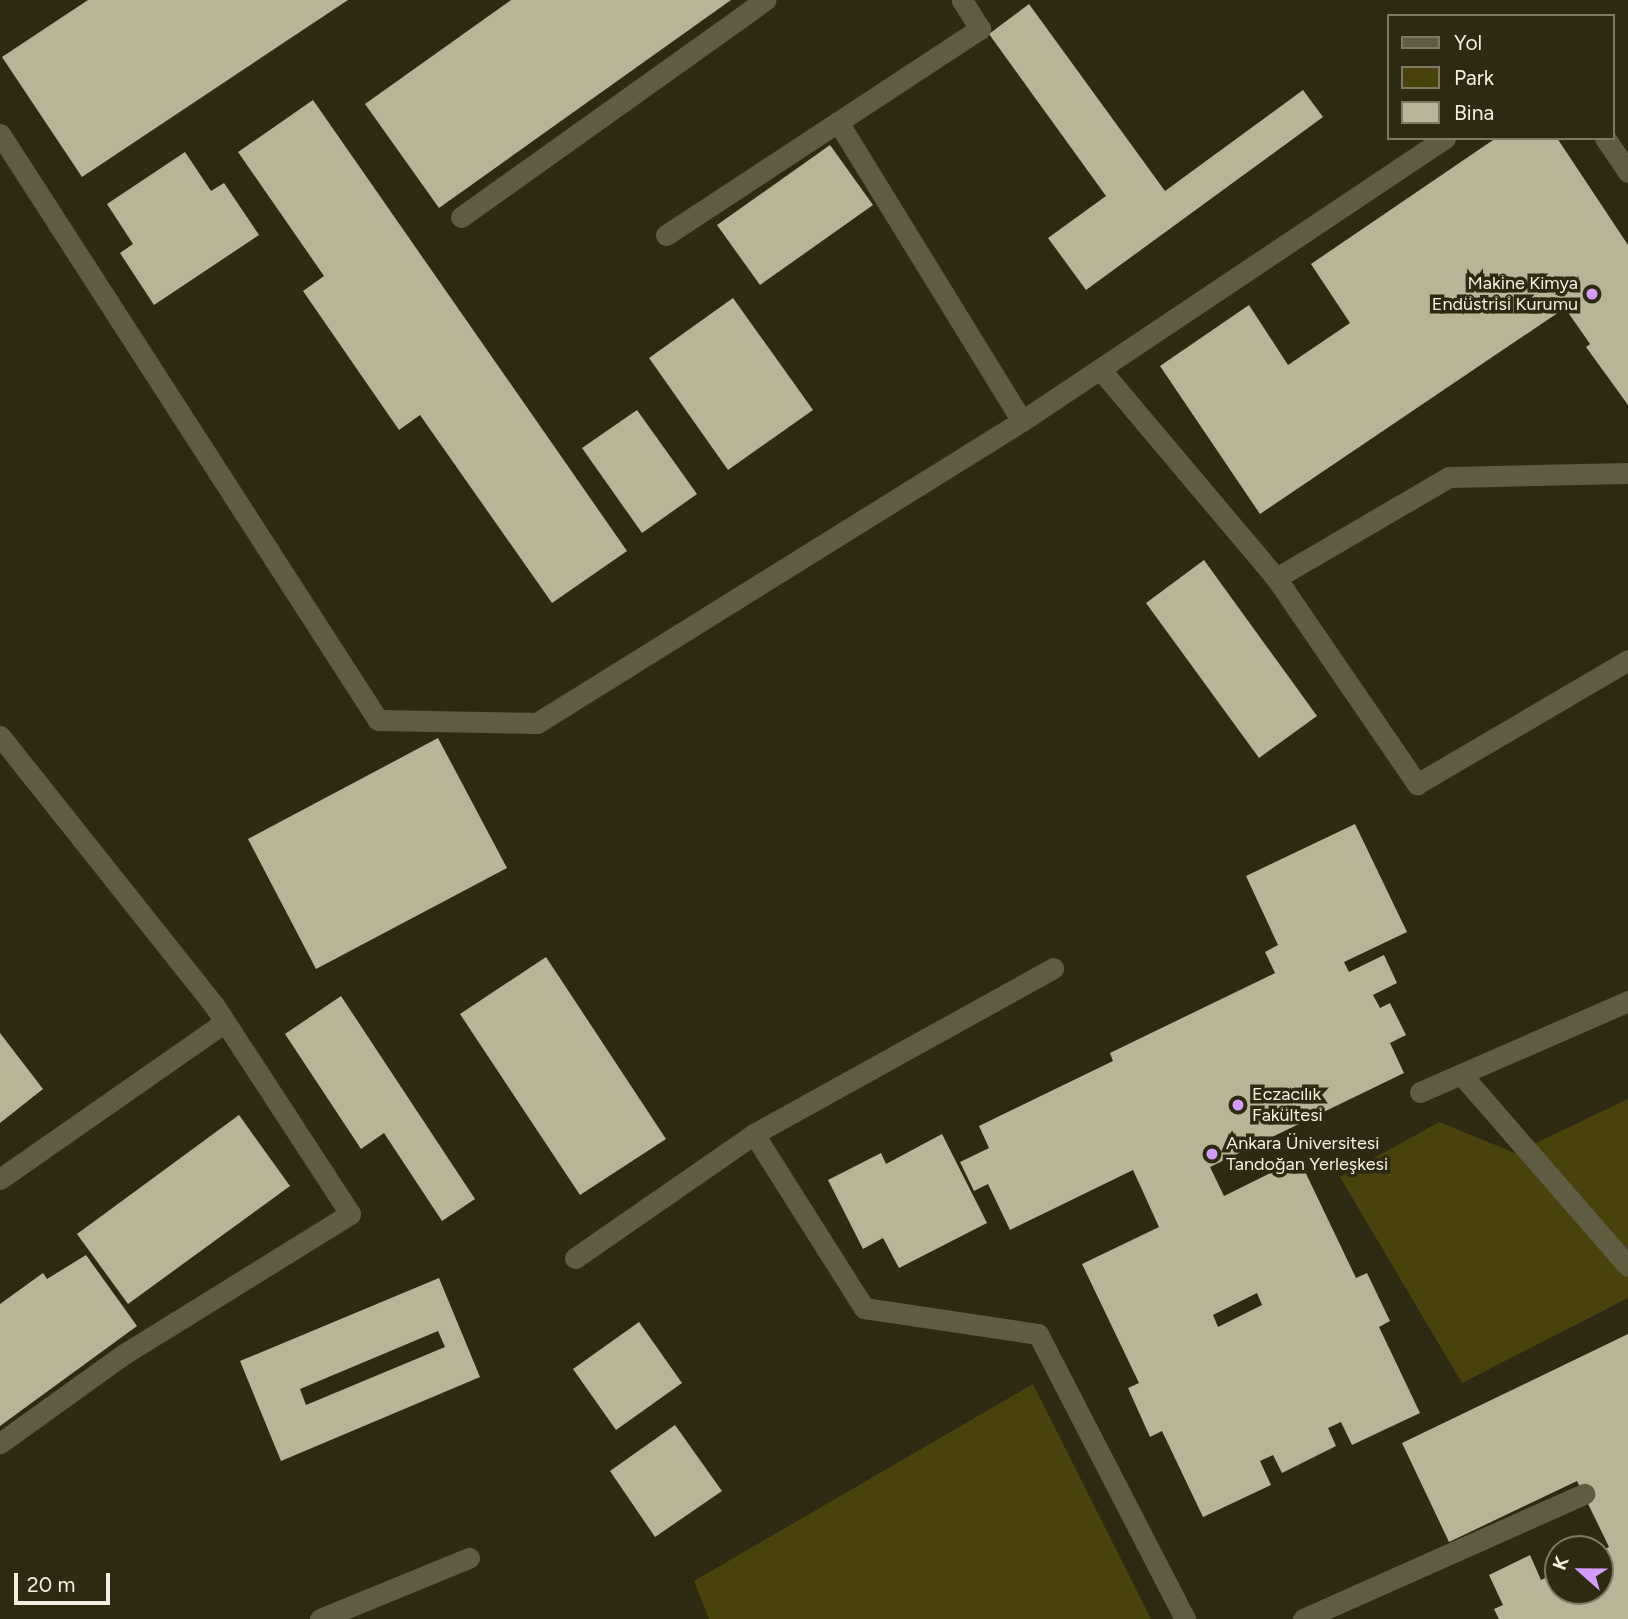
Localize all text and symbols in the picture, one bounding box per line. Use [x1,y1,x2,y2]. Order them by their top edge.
legend [1386,14,1614,140]
text: Yol [1454,30,1482,55]
text: Park [1454,65,1494,90]
text: Bina [1454,100,1494,125]
place label: Makine Kimya Endüstrisi Kurumu [1432,273,1578,316]
marker: Makine Kimya Endüstrisi Kurumu [1584,286,1600,302]
place label: Eczacılık Fakültesi [1252,1084,1323,1126]
marker: Eczacılık Fakültesi [1230,1097,1246,1113]
place label: Ankara Üniversitesi Tandoğan Yerleşkesi [1226,1133,1388,1176]
marker: Ankara Üniversitesi Tandoğan Yerleşkesi [1204,1146,1220,1162]
north arrow [1544,1535,1614,1605]
text: K [1548,1553,1574,1573]
scale bar [18,1560,114,1604]
text: 20 m [27,1572,75,1597]

